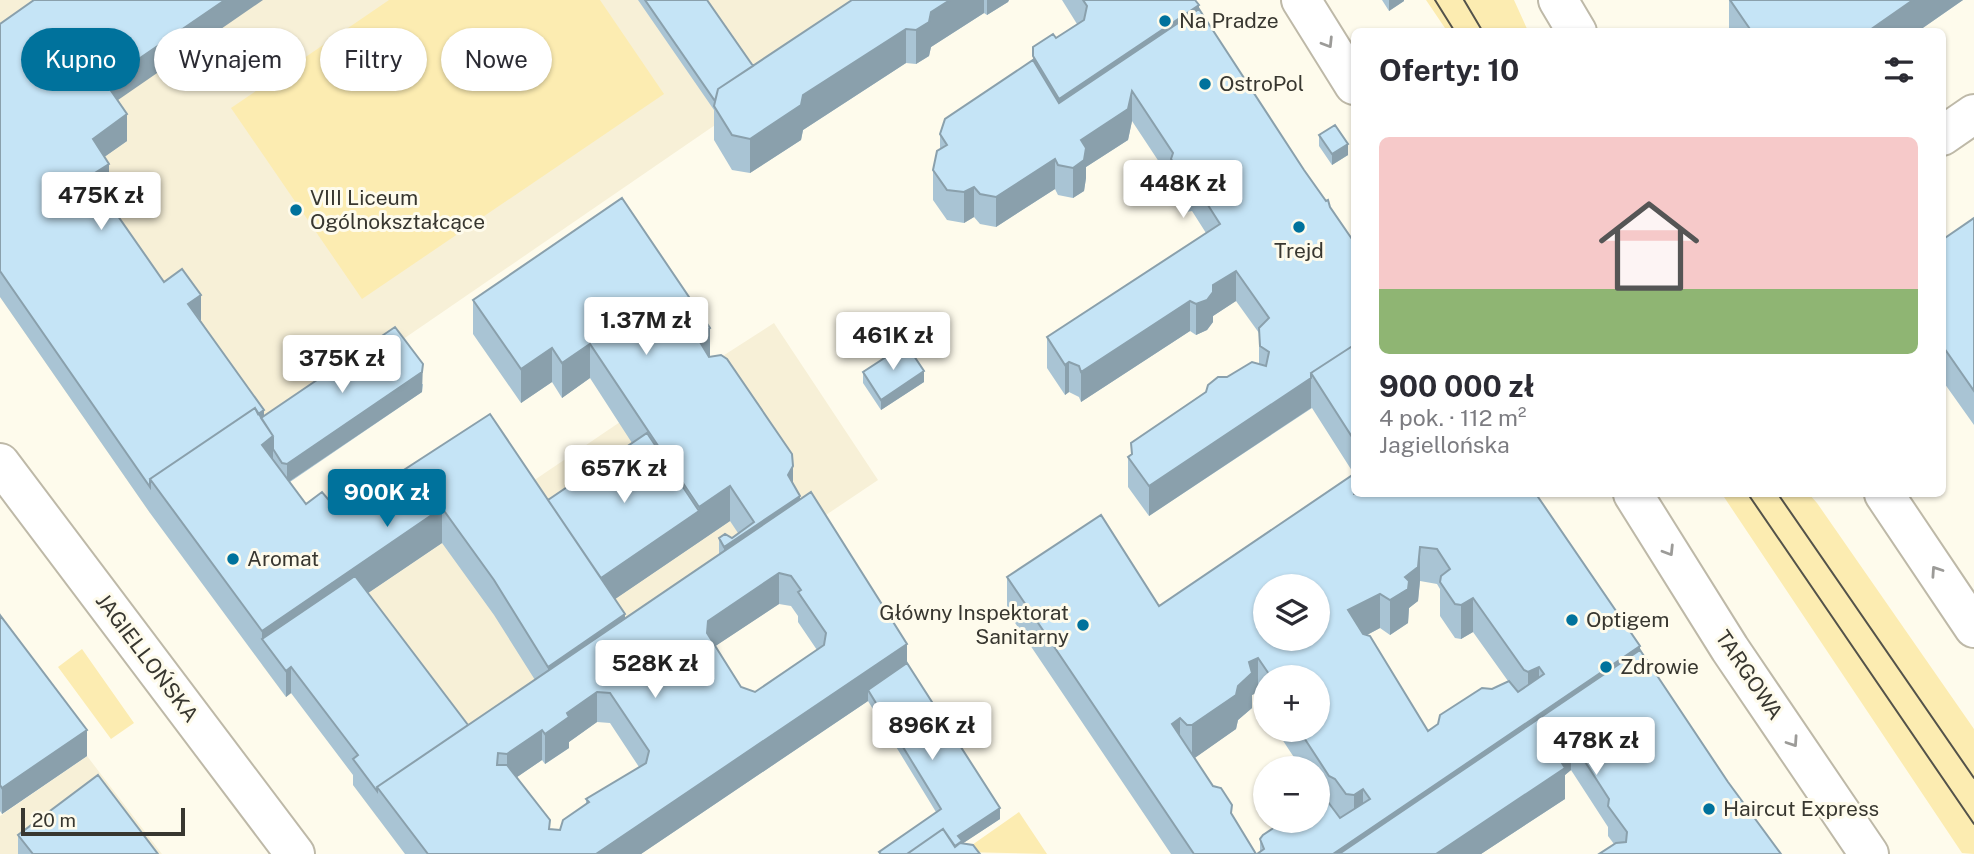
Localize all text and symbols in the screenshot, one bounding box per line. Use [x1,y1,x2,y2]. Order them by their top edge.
place label: Na Pradze [1179,8,1279,33]
marker: Na Pradze [1157,13,1173,29]
chip: Kupno [21,28,140,91]
chip: Wynajem [154,28,306,91]
chip: Filtry [320,28,427,91]
chip: Nowe [441,28,552,91]
one-way arrow [1319,35,1332,48]
icon: filters [1880,51,1918,89]
text: Oferty: 10 [1379,52,1519,88]
place label: OstroPol [1219,71,1304,96]
marker: OstroPol [1197,76,1213,92]
pin: 448K zł [1118,160,1248,220]
text: 448K zł [1139,169,1227,196]
pin: 475K zł [36,173,166,232]
text: 475K zł [58,181,144,208]
icon: home [1586,183,1712,309]
place label: VIII Liceum Ogólnokształcące [310,185,485,234]
marker: VIII Liceum Ogólnokształcące [288,202,304,218]
marker: Trejd [1291,219,1307,235]
place label: Trejd [1274,238,1324,263]
pin: 1.37M zł [574,298,718,357]
text: 1.37M zł [600,306,692,333]
pin: 461K zł [828,312,958,372]
text: 461K zł [852,321,934,348]
pin: 375K zł [277,336,407,395]
text: 375K zł [299,344,385,371]
text: 900 000 zł [1379,368,1535,404]
text: 4 pok. · 112 m² [1379,404,1526,431]
text: Jagiellońska [1379,431,1510,458]
pin: 657K zł [559,446,689,505]
text: 657K zł [581,454,667,481]
pin: 900K zł [322,470,452,529]
text: 900K zł [344,478,430,505]
one-way arrow [1660,544,1673,557]
place label: Aromat [247,546,319,571]
marker: Aromat [225,551,241,567]
one-way arrow [1932,566,1944,579]
map controls [1253,574,1330,833]
button: layers [1253,574,1330,651]
street label: JAGIELLOŃSKA [91,588,204,727]
place label: Główny Inspektorat Sanitarny [879,600,1069,649]
place label: Optigem [1586,607,1669,632]
marker: Optigem [1564,612,1580,628]
marker: Główny Inspektorat Sanitarny [1075,617,1091,633]
street label: TARGOWA [1710,625,1788,724]
pin: 528K zł [590,640,720,700]
text: 528K zł [611,649,699,676]
place label: Zdrowie [1620,654,1699,679]
marker: Zdrowie [1598,659,1614,675]
button: + [1253,665,1330,742]
pin: 896K zł [867,702,997,762]
text: 896K zł [888,711,976,738]
pin: 478K zł [1531,718,1661,777]
text: 478K zł [1553,726,1639,753]
one-way arrow [1785,734,1797,747]
button: − [1253,756,1330,833]
place label: Haircut Express [1723,796,1879,821]
marker: Haircut Express [1701,801,1717,817]
scale bar [21,805,186,837]
text: 20 m [32,809,76,831]

